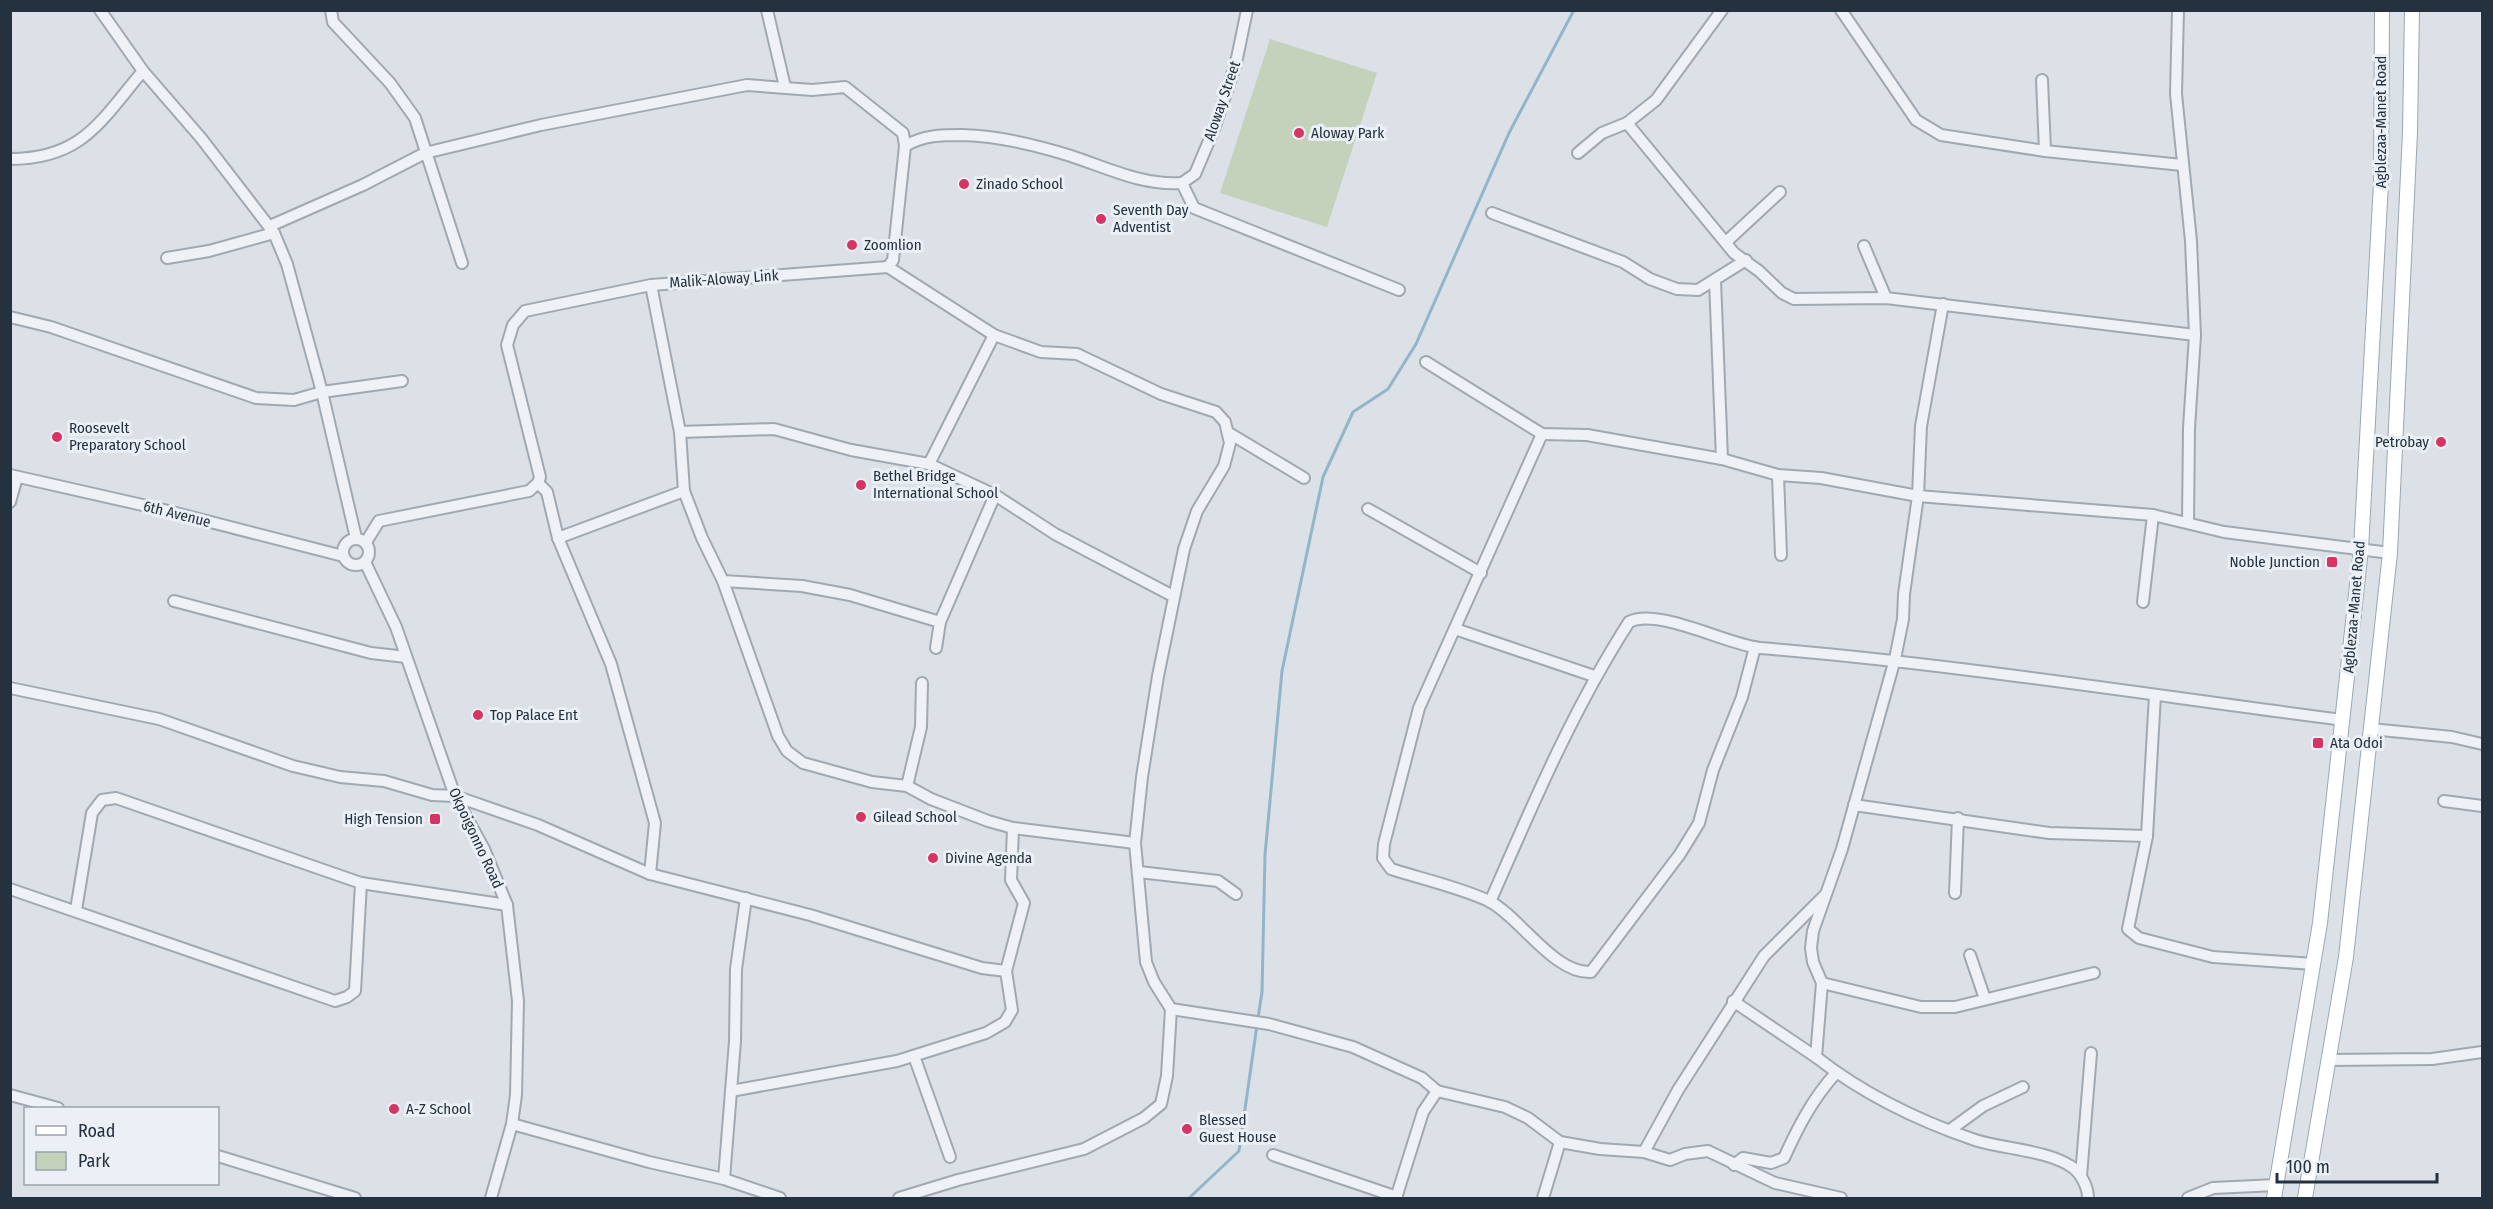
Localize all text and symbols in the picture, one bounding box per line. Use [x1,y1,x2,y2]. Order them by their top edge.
street label: Agblezaa-Manet Road [2372,56,2390,188]
street label: Aloway Street [1200,59,1244,143]
place label: Aloway Park [1311,124,1384,142]
marker: Aloway Park [1292,126,1306,140]
place label: Zinado School [976,175,1063,193]
marker: Zinado School [957,177,971,191]
place label: Seventh Day Adventist [1113,201,1189,236]
marker: Seventh Day Adventist [1094,212,1108,226]
place label: Zoomlion [864,236,922,254]
marker: Zoomlion [845,238,859,252]
street label: Malik-Aloway Link [669,266,779,292]
place label: Roosevelt Preparatory School [69,419,186,454]
marker: Roosevelt Preparatory School [50,430,64,444]
place label: Petrobay [2375,433,2429,451]
marker: Petrobay [2434,435,2448,449]
place label: Bethel Bridge International School [873,467,998,502]
marker: Bethel Bridge International School [854,478,868,492]
street label: 6th Avenue [141,497,213,531]
street label: Agblezaa-Manet Road [2339,540,2369,674]
place label: Noble Junction [2229,553,2320,571]
marker: Noble Junction [2325,555,2339,569]
place label: Top Palace Ent [490,706,578,724]
marker: Top Palace Ent [471,708,485,722]
place label: Ata Odoi [2330,734,2383,752]
marker: Ata Odoi [2311,736,2325,750]
street label: Okpoigonno Road [445,785,507,891]
place label: Gilead School [873,808,957,826]
place label: High Tension [344,810,423,828]
marker: Gilead School [854,810,868,824]
marker: High Tension [428,812,442,826]
place label: Divine Agenda [945,849,1032,867]
marker: Divine Agenda [926,851,940,865]
place label: A-Z School [406,1100,471,1118]
marker: A-Z School [387,1102,401,1116]
legend [24,1107,219,1185]
place label: Blessed Guest House [1199,1111,1276,1146]
text: Road [78,1120,115,1142]
marker: Blessed Guest House [1180,1122,1194,1136]
scale bar [2277,1146,2438,1184]
text: Park [78,1150,111,1172]
text: 100 m [2286,1156,2330,1178]

